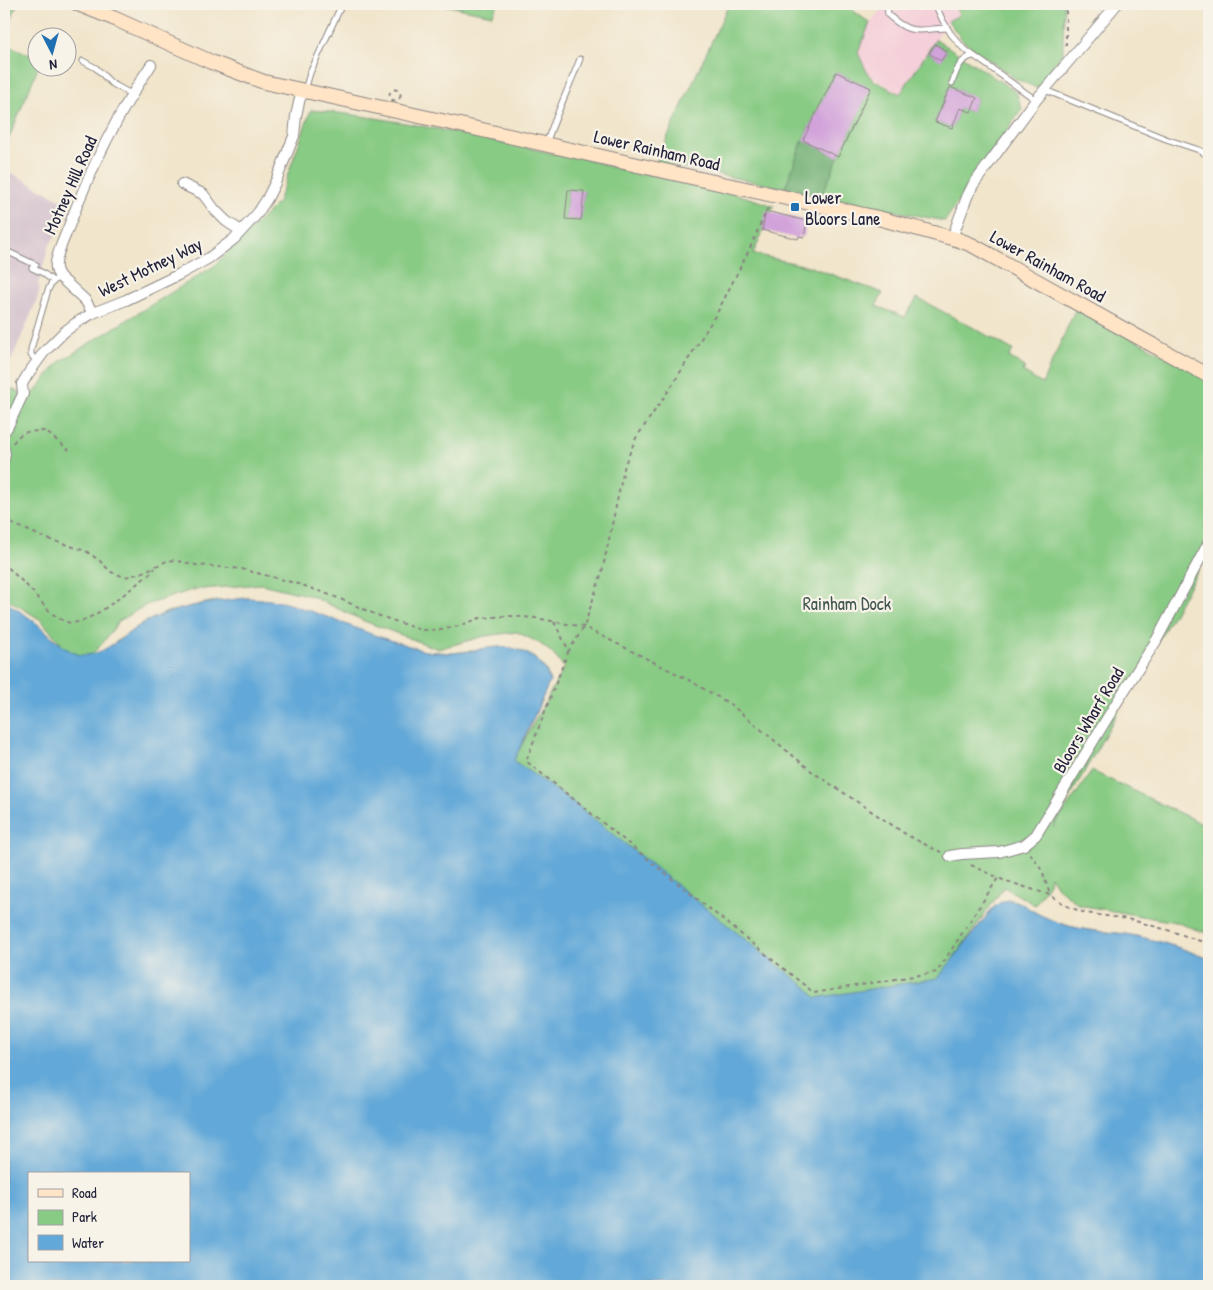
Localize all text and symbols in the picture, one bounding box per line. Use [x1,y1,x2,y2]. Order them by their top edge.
north arrow [28,28,78,78]
text: N [48,56,58,75]
street label: Lower Rainham Road [592,123,722,177]
street label: Motney Hill Road [37,132,103,238]
place label: Lower Bloors Lane [805,185,880,231]
marker: Lower Bloors Lane [789,201,801,213]
street label: Lower Rainham Road [986,224,1110,308]
street label: West Motney Way [94,231,206,303]
park label: Rainham Dock [803,591,892,616]
street label: Bloors Wharf Road [1047,662,1129,778]
legend [28,1172,190,1262]
text: Road [72,1182,97,1203]
text: Park [72,1206,97,1227]
text: Water [72,1232,104,1253]

